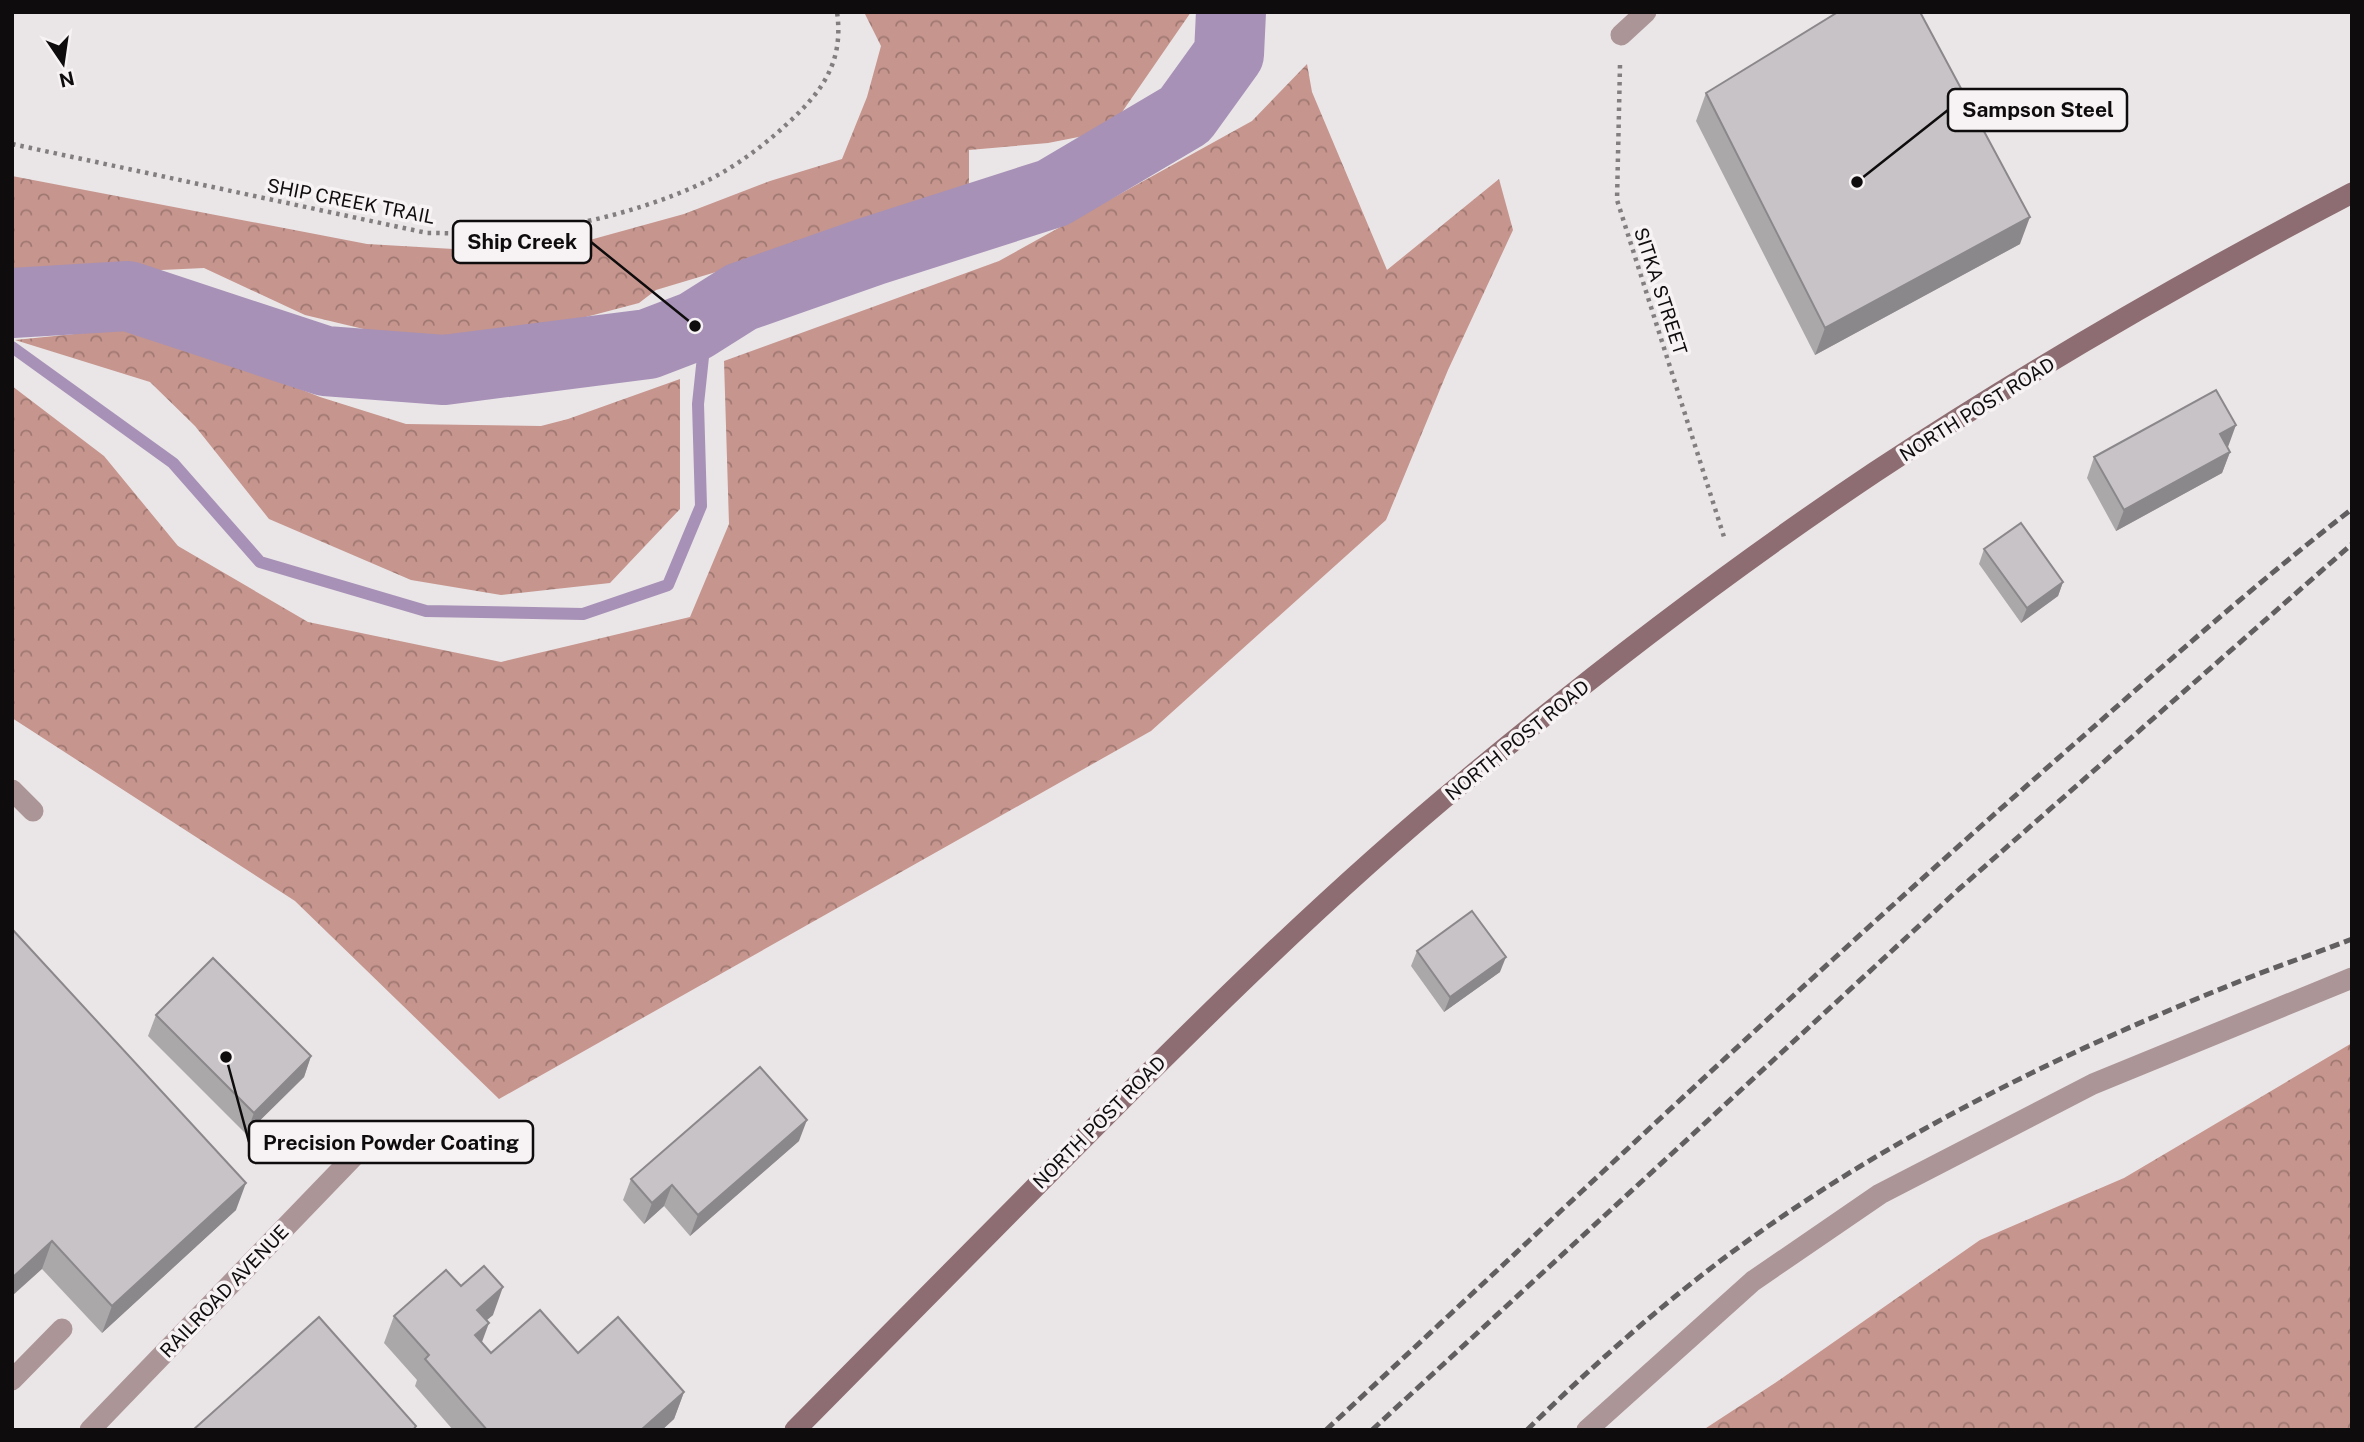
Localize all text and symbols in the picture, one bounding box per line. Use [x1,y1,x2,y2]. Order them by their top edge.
north arrow [28,28,98,98]
text: N [57,67,77,92]
callout: Sampson Steel [1948,89,2127,131]
text: Sampson Steel [1962,97,2114,122]
street label: SHIP CREEK TRAIL [265,174,437,228]
callout: Ship Creek [453,221,591,263]
street label: SITKA STREET [1630,225,1692,357]
text: Ship Creek [467,229,577,254]
street label: NORTH POST ROAD [1896,352,2058,466]
street label: NORTH POST ROAD [1441,675,1593,805]
street label: NORTH POST ROAD [1028,1051,1170,1193]
callout: Precision Powder Coating [249,1121,533,1163]
text: Precision Powder Coating [263,1130,519,1155]
street label: RAILROAD AVENUE [155,1220,293,1362]

